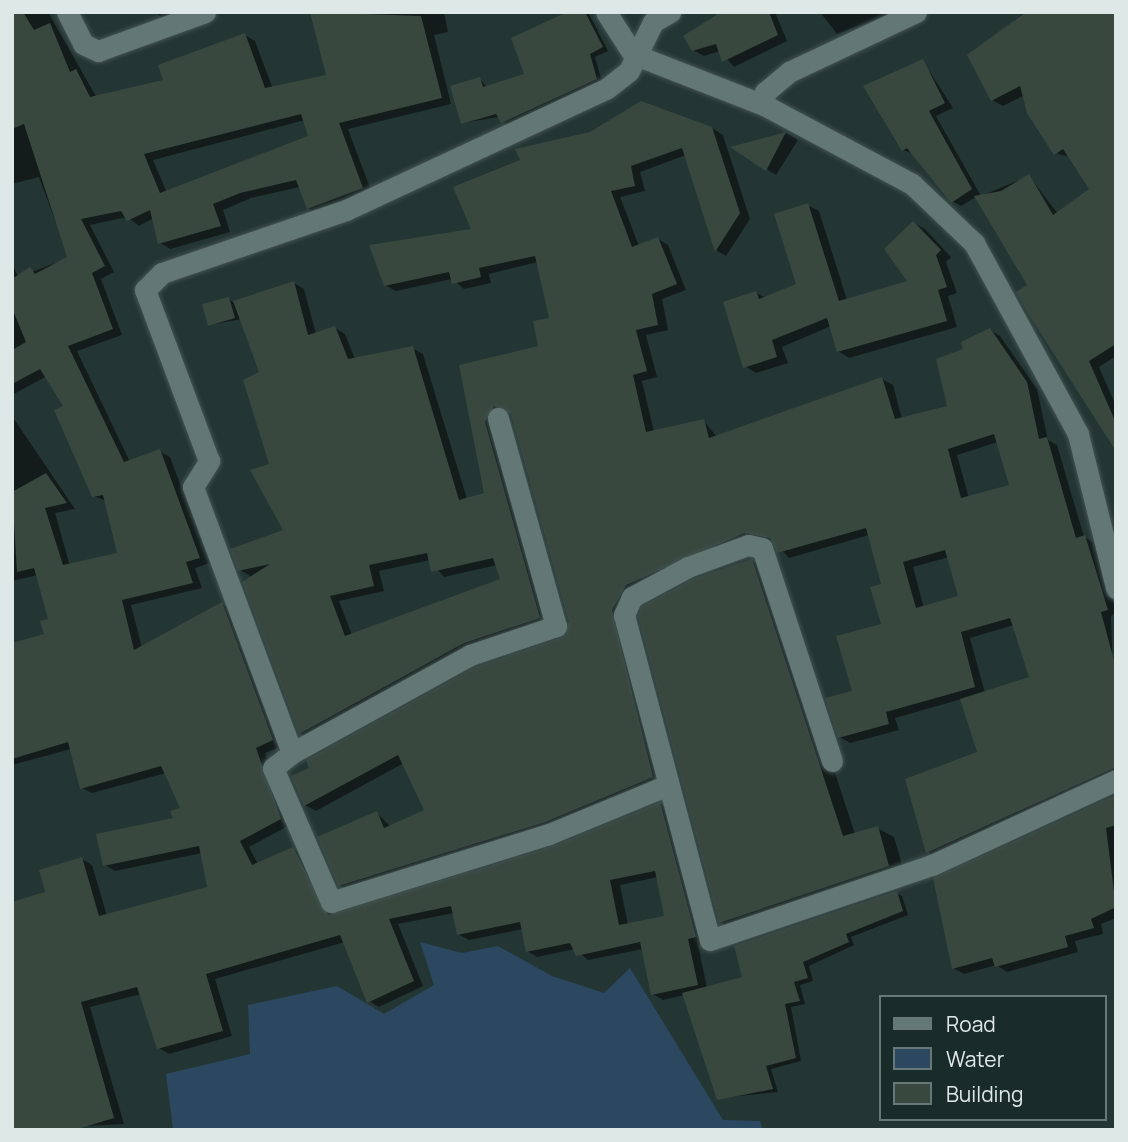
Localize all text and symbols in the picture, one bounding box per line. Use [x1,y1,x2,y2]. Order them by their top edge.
legend [880,995,1107,1121]
text: Road [946,1010,996,1038]
text: Water [946,1045,1004,1073]
text: Building [946,1080,1023,1108]

